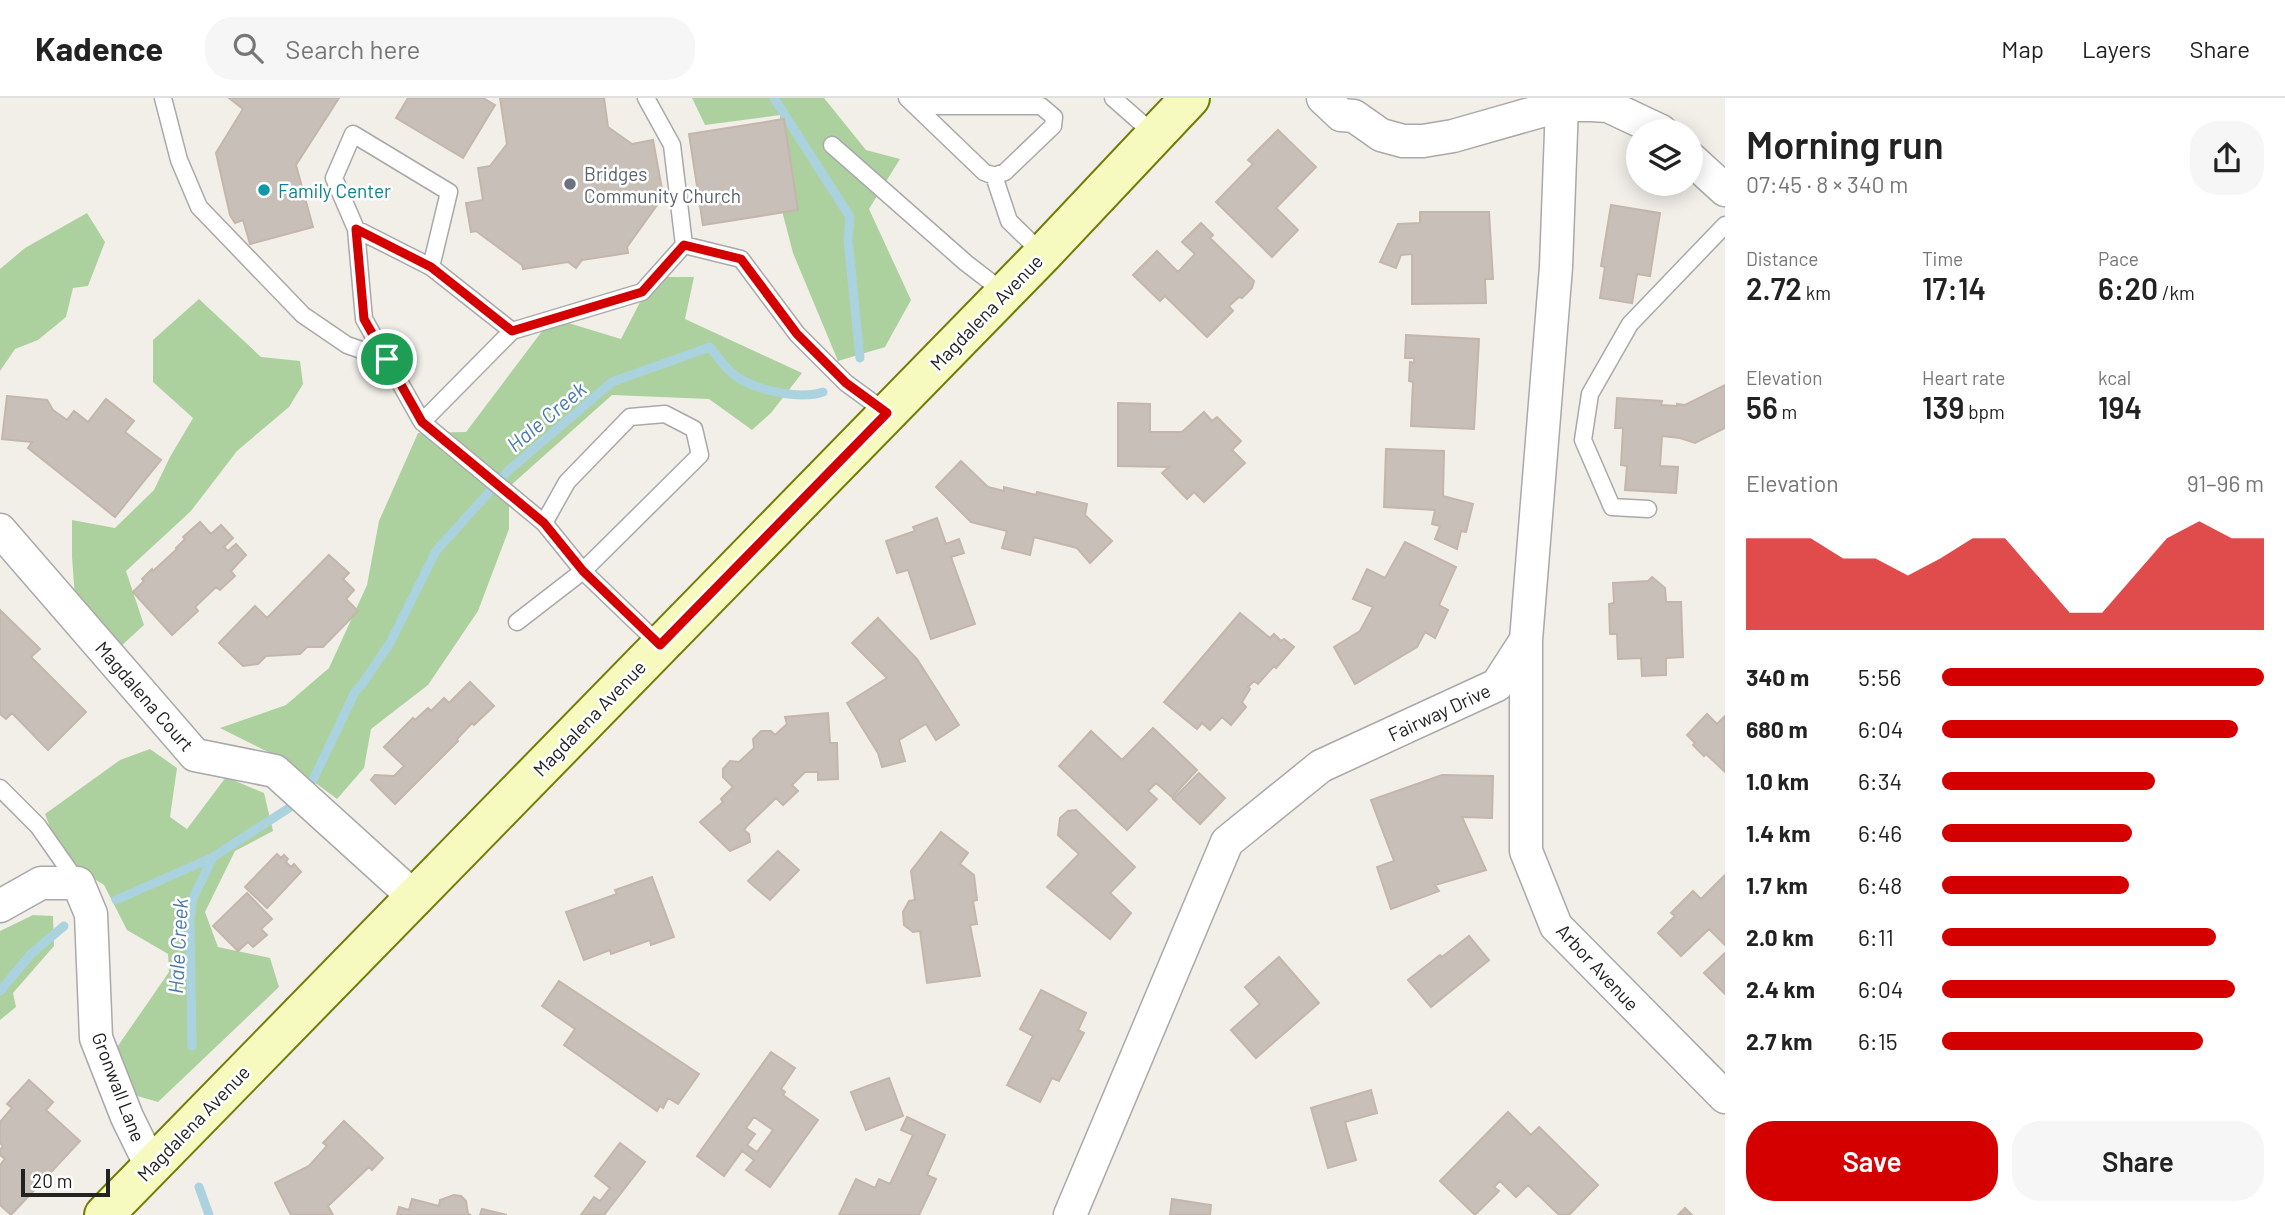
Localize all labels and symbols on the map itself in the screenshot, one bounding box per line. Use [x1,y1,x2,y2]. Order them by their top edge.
place label: Bridges Community Church [584,162,741,207]
marker: Bridges Community Church [562,176,578,192]
place label: Family Center [278,179,391,202]
marker: Family Center [256,182,272,198]
street label: Magdalena Avenue [925,249,1047,375]
pin [357,329,417,389]
water label: Hale Creek [501,375,591,456]
street label: Magdalena Court [91,636,199,756]
street label: Magdalena Avenue [528,655,650,781]
street label: Fairway Drive [1384,678,1494,746]
water label: Hale Creek [162,897,192,994]
street label: Arbor Avenue [1552,919,1644,1015]
street label: Gronwall Lane [88,1029,150,1145]
street label: Magdalena Avenue [132,1060,254,1186]
scale bar [21,1166,110,1198]

